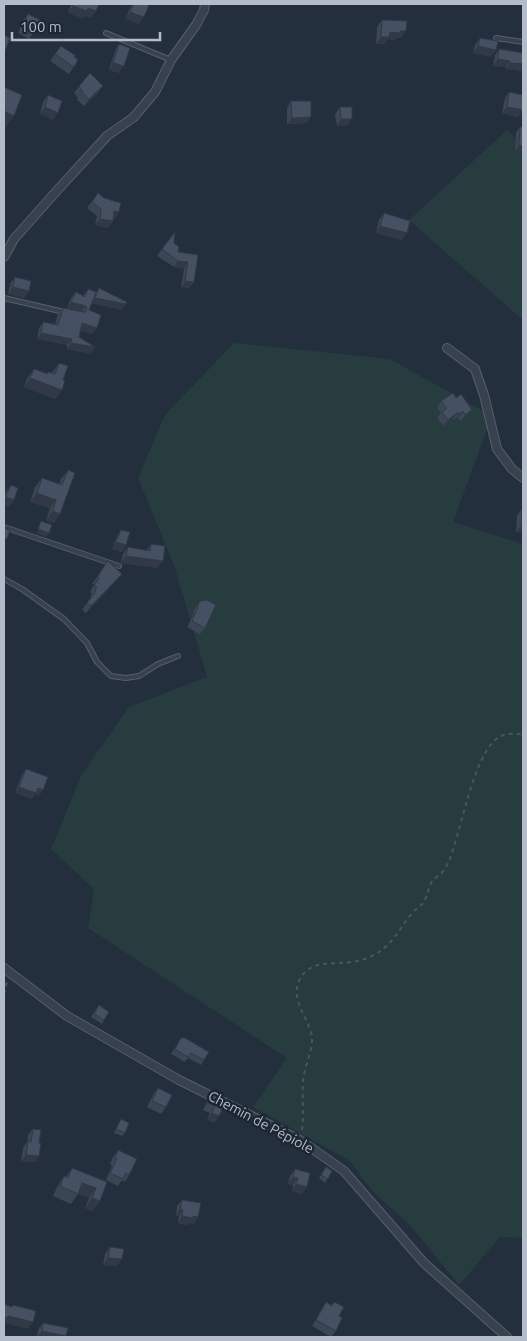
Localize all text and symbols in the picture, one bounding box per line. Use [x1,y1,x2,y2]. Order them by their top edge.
scale bar [12,10,160,42]
text: 100 m [20,18,62,35]
street label: Chemin de Pépiole [206,1087,316,1157]

